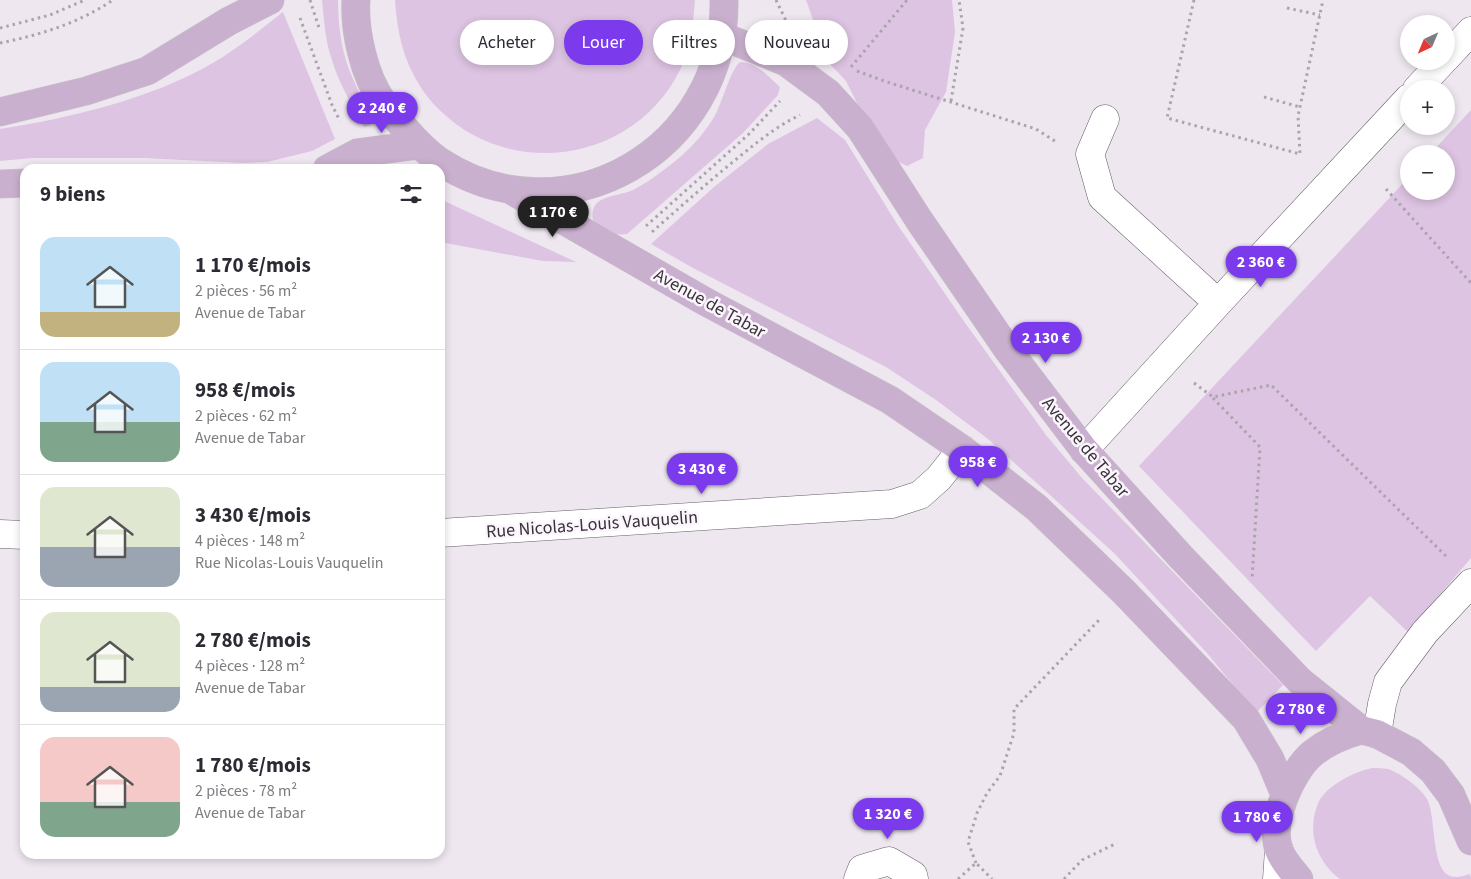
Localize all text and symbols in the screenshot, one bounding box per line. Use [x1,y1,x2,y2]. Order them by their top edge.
north arrow [1400,15,1455,70]
map controls [1400,15,1455,200]
chip: Acheter [460,20,554,65]
chip: Louer [564,20,643,65]
chip: Filtres [653,20,735,65]
chip: Nouveau [745,20,848,65]
button: + [1400,80,1455,135]
pin: 2 240 € [336,92,428,134]
text: 2 240 € [358,97,406,119]
button: − [1400,145,1455,200]
text: 9 biens [40,179,105,209]
icon: filters [397,180,425,208]
pin: 1 170 € [507,196,599,238]
text: 1 170 € [529,201,577,223]
pin: 2 360 € [1215,246,1307,288]
text: 1 170 €/mois [195,250,311,280]
text: 2 360 € [1237,251,1285,273]
icon: home [80,257,140,317]
street label: Avenue de Tabar [649,262,771,345]
text: 2 pièces · 56 m² [195,280,297,302]
text: Avenue de Tabar [195,302,305,324]
pin: 2 130 € [1000,322,1092,364]
text: 2 130 € [1022,327,1070,349]
text: 958 €/mois [195,375,295,405]
icon: home [80,382,140,442]
street label: Avenue de Tabar [1036,392,1136,503]
text: 2 pièces · 62 m² [195,405,297,427]
text: Avenue de Tabar [195,427,305,449]
pin: 958 € [943,446,1013,488]
text: 958 € [960,451,997,473]
pin: 3 430 € [656,452,748,495]
text: 3 430 € [678,458,726,480]
text: 3 430 €/mois [195,500,311,530]
street label: Rue Nicolas-Louis Vauquelin [485,505,699,544]
icon: home [80,507,140,567]
text: 4 pièces · 148 m² [195,530,305,552]
text: Rue Nicolas-Louis Vauquelin [195,552,384,574]
text: 2 780 €/mois [195,625,311,655]
icon: home [80,632,140,692]
text: 4 pièces · 128 m² [195,655,305,677]
text: Avenue de Tabar [195,677,305,699]
pin: 2 780 € [1255,692,1347,735]
text: 2 780 € [1277,698,1325,720]
text: 1 780 €/mois [195,750,311,780]
icon: home [80,757,140,817]
text: 2 pièces · 78 m² [195,780,297,802]
pin: 1 320 € [842,798,934,840]
pin: 1 780 € [1211,800,1303,843]
text: Avenue de Tabar [195,802,305,824]
text: 1 320 € [864,803,912,825]
text: 1 780 € [1233,806,1281,828]

